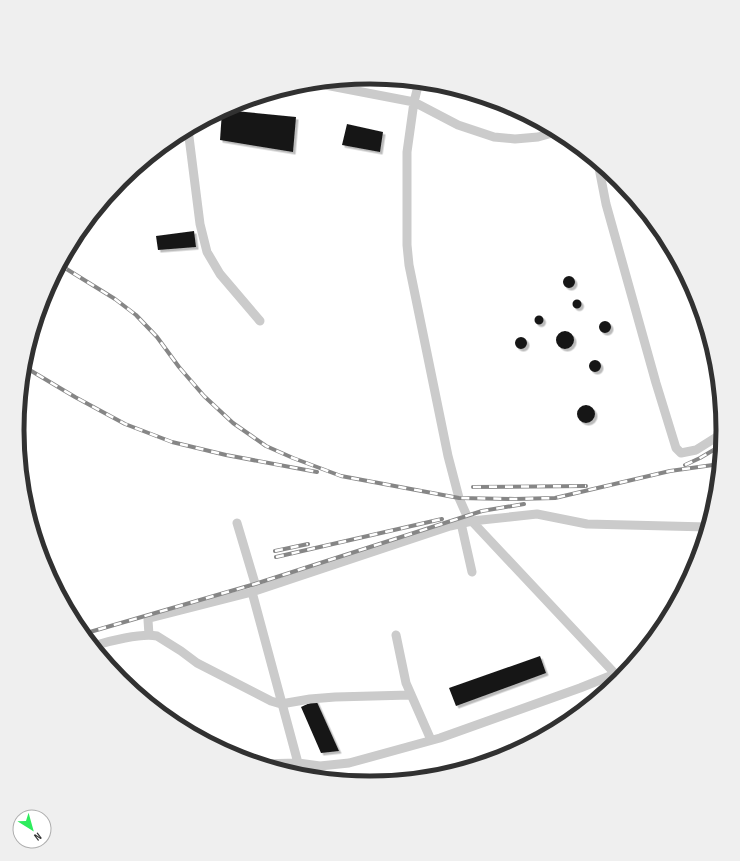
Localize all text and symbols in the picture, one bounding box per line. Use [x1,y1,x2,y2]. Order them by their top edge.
north arrow [12,809,52,849]
text: N [31,830,44,844]

